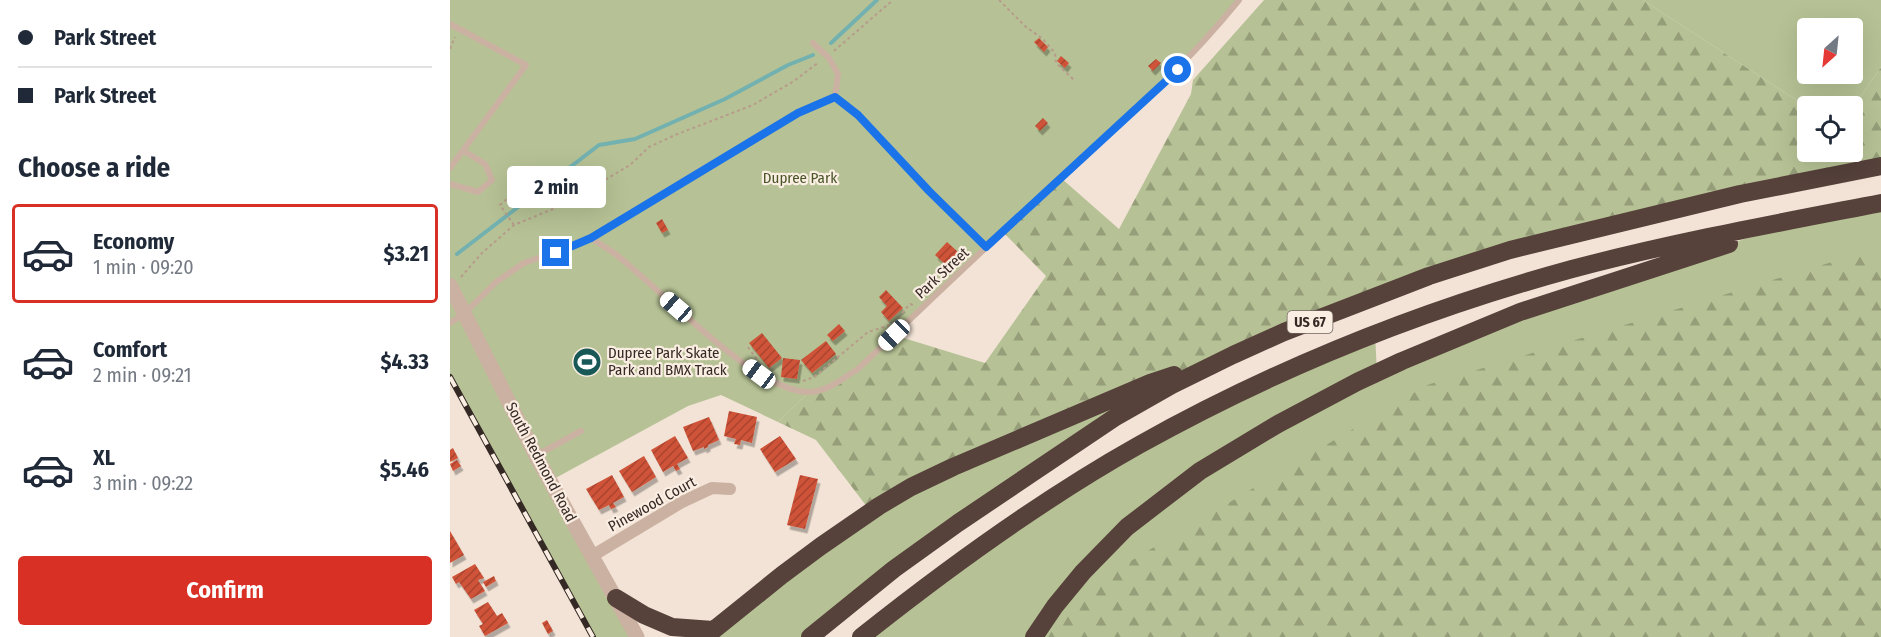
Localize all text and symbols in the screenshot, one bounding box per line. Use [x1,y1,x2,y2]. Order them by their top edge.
north arrow [1797,18,1863,84]
map controls [1797,18,1863,162]
text: Park Street [54,24,156,51]
route start [1164,56,1191,83]
text: Park Street [54,82,156,109]
button: locate [1797,96,1863,162]
text: Choose a ride [18,152,170,184]
callout: 2 min [507,166,606,208]
park label: Dupree Park [763,169,837,187]
text: 2 min [534,175,579,199]
icon: car [21,227,75,281]
text: Economy [93,228,174,255]
route end [542,239,569,266]
text: $3.21 [383,240,429,267]
street label: Park Street [911,243,973,302]
text: 1 min · 09:20 [93,255,194,279]
car [657,288,695,326]
road number: US 67 [1288,311,1332,333]
car [875,316,913,354]
icon: car [21,335,75,389]
text: Comfort [93,336,167,363]
place label: Dupree Park Skate Park and BMX Track [608,344,727,379]
sports icon: Dupree Park Skate Park and BMX Track [571,346,603,378]
text: $4.33 [381,348,429,375]
car [739,356,779,392]
text: 2 min · 09:21 [93,363,192,387]
street label: South Redmond Road [502,399,580,525]
icon: car [21,443,75,497]
text: XL [93,444,115,471]
text: $5.46 [380,456,429,483]
text: 3 min · 09:22 [93,471,193,495]
street label: Pinewood Court [605,472,699,535]
button: Confirm [18,556,432,625]

